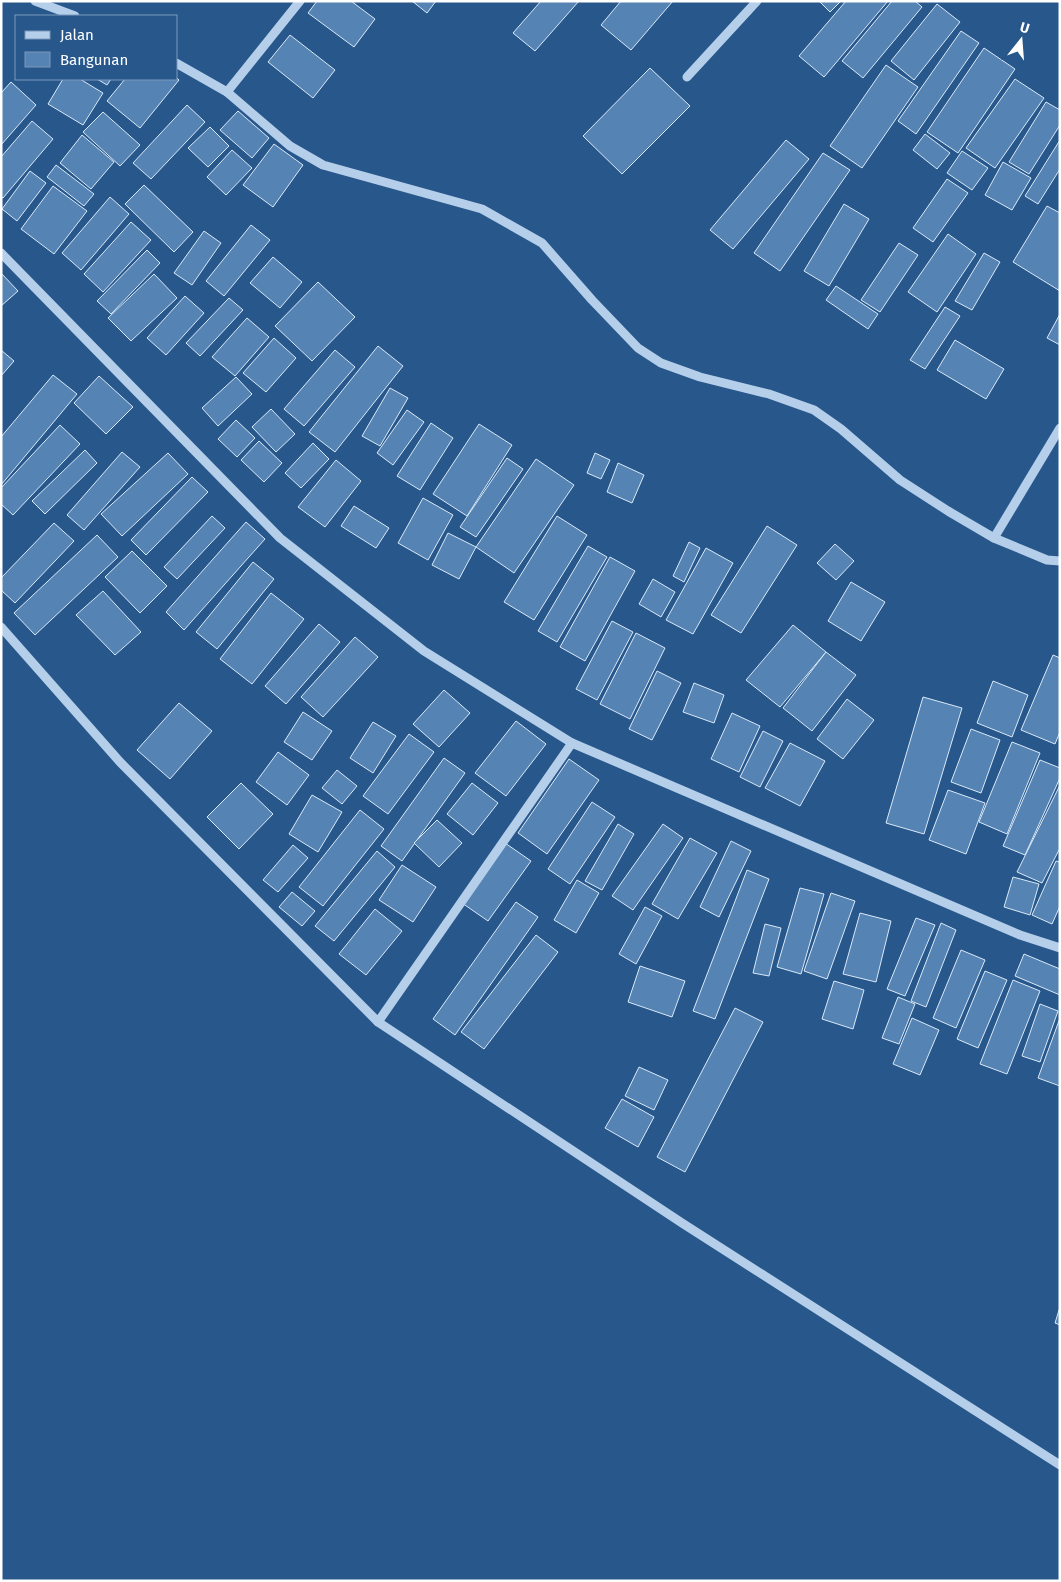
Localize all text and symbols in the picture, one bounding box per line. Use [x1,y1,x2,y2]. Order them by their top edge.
legend [15,15,178,80]
north arrow [996,15,1046,65]
text: U [1018,19,1032,38]
text: Jalan [60,26,94,44]
text: Bangunan [60,51,128,69]

